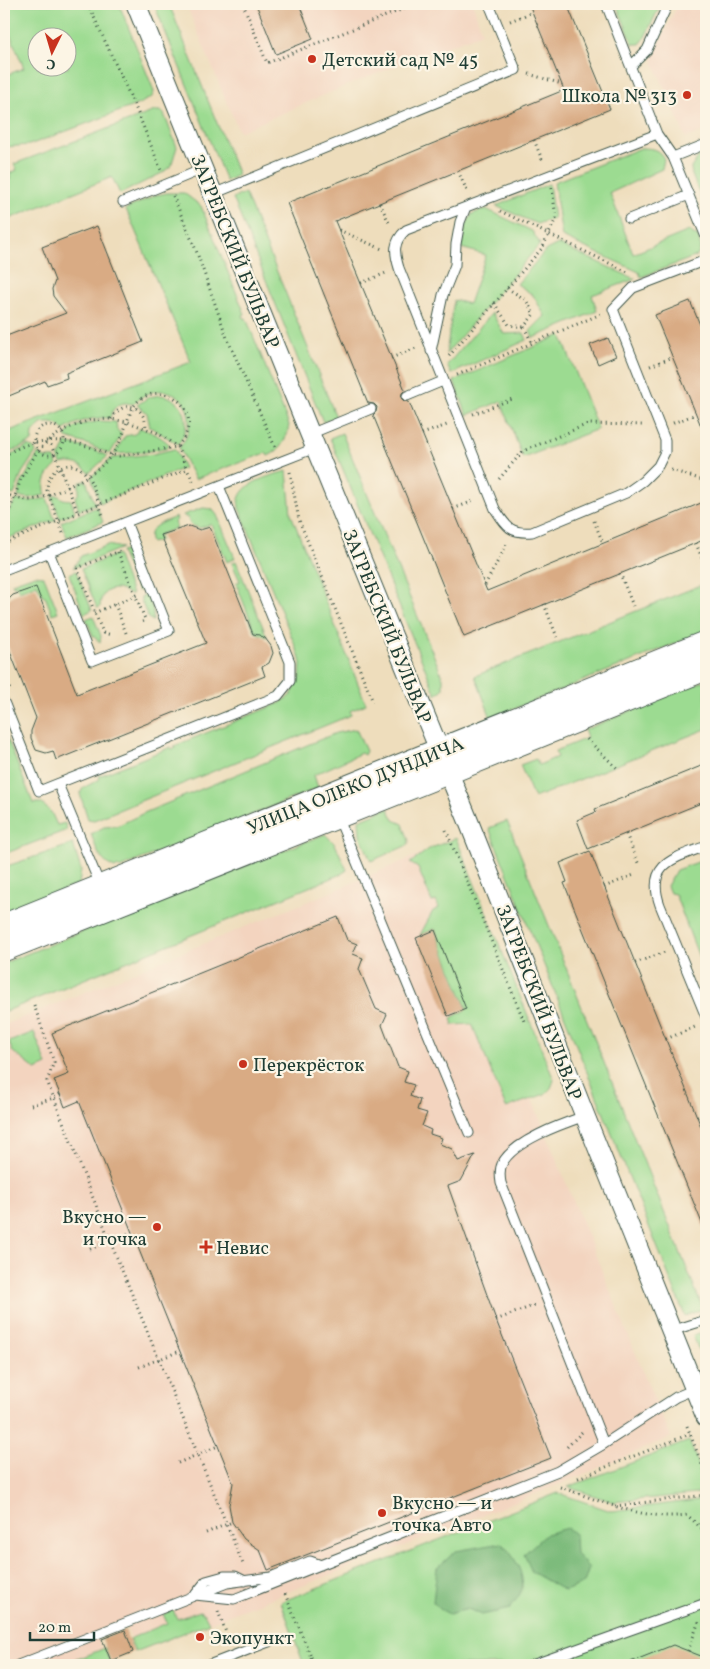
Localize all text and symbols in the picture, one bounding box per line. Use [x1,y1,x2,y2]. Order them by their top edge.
north arrow [28,28,78,78]
place label: Детский сад № 45 [322,48,478,74]
marker: Детский сад № 45 [306,53,318,65]
text: С [46,54,56,73]
place label: Школа № 313 [561,84,677,110]
marker: Школа № 313 [681,89,693,101]
street label: ЗАГРЕБСКИЙ БУЛЬВАР [183,151,285,353]
street label: ЗАГРЕБСКИЙ БУЛЬВАР [335,526,437,728]
street label: УЛИЦА ОЛЕКО ДУНДИЧА [244,731,468,842]
street label: ЗАГРЕБСКИЙ БУЛЬВАР [489,901,587,1104]
place label: Перекрёсток [253,1053,364,1079]
marker: Перекрёсток [237,1058,249,1070]
place label: Вкусно — и точка [62,1205,147,1253]
marker: Вкусно — и точка [151,1221,163,1233]
place label: Невис [216,1236,269,1262]
marker: Невис [200,1241,212,1253]
place label: Вкусно — и точка. Авто [392,1491,492,1539]
marker: Вкусно — и точка. Авто [376,1507,388,1519]
scale bar [30,1609,94,1641]
text: 20 m [38,1618,71,1639]
place label: Экопункт [210,1626,294,1652]
marker: Экопункт [194,1631,206,1643]

